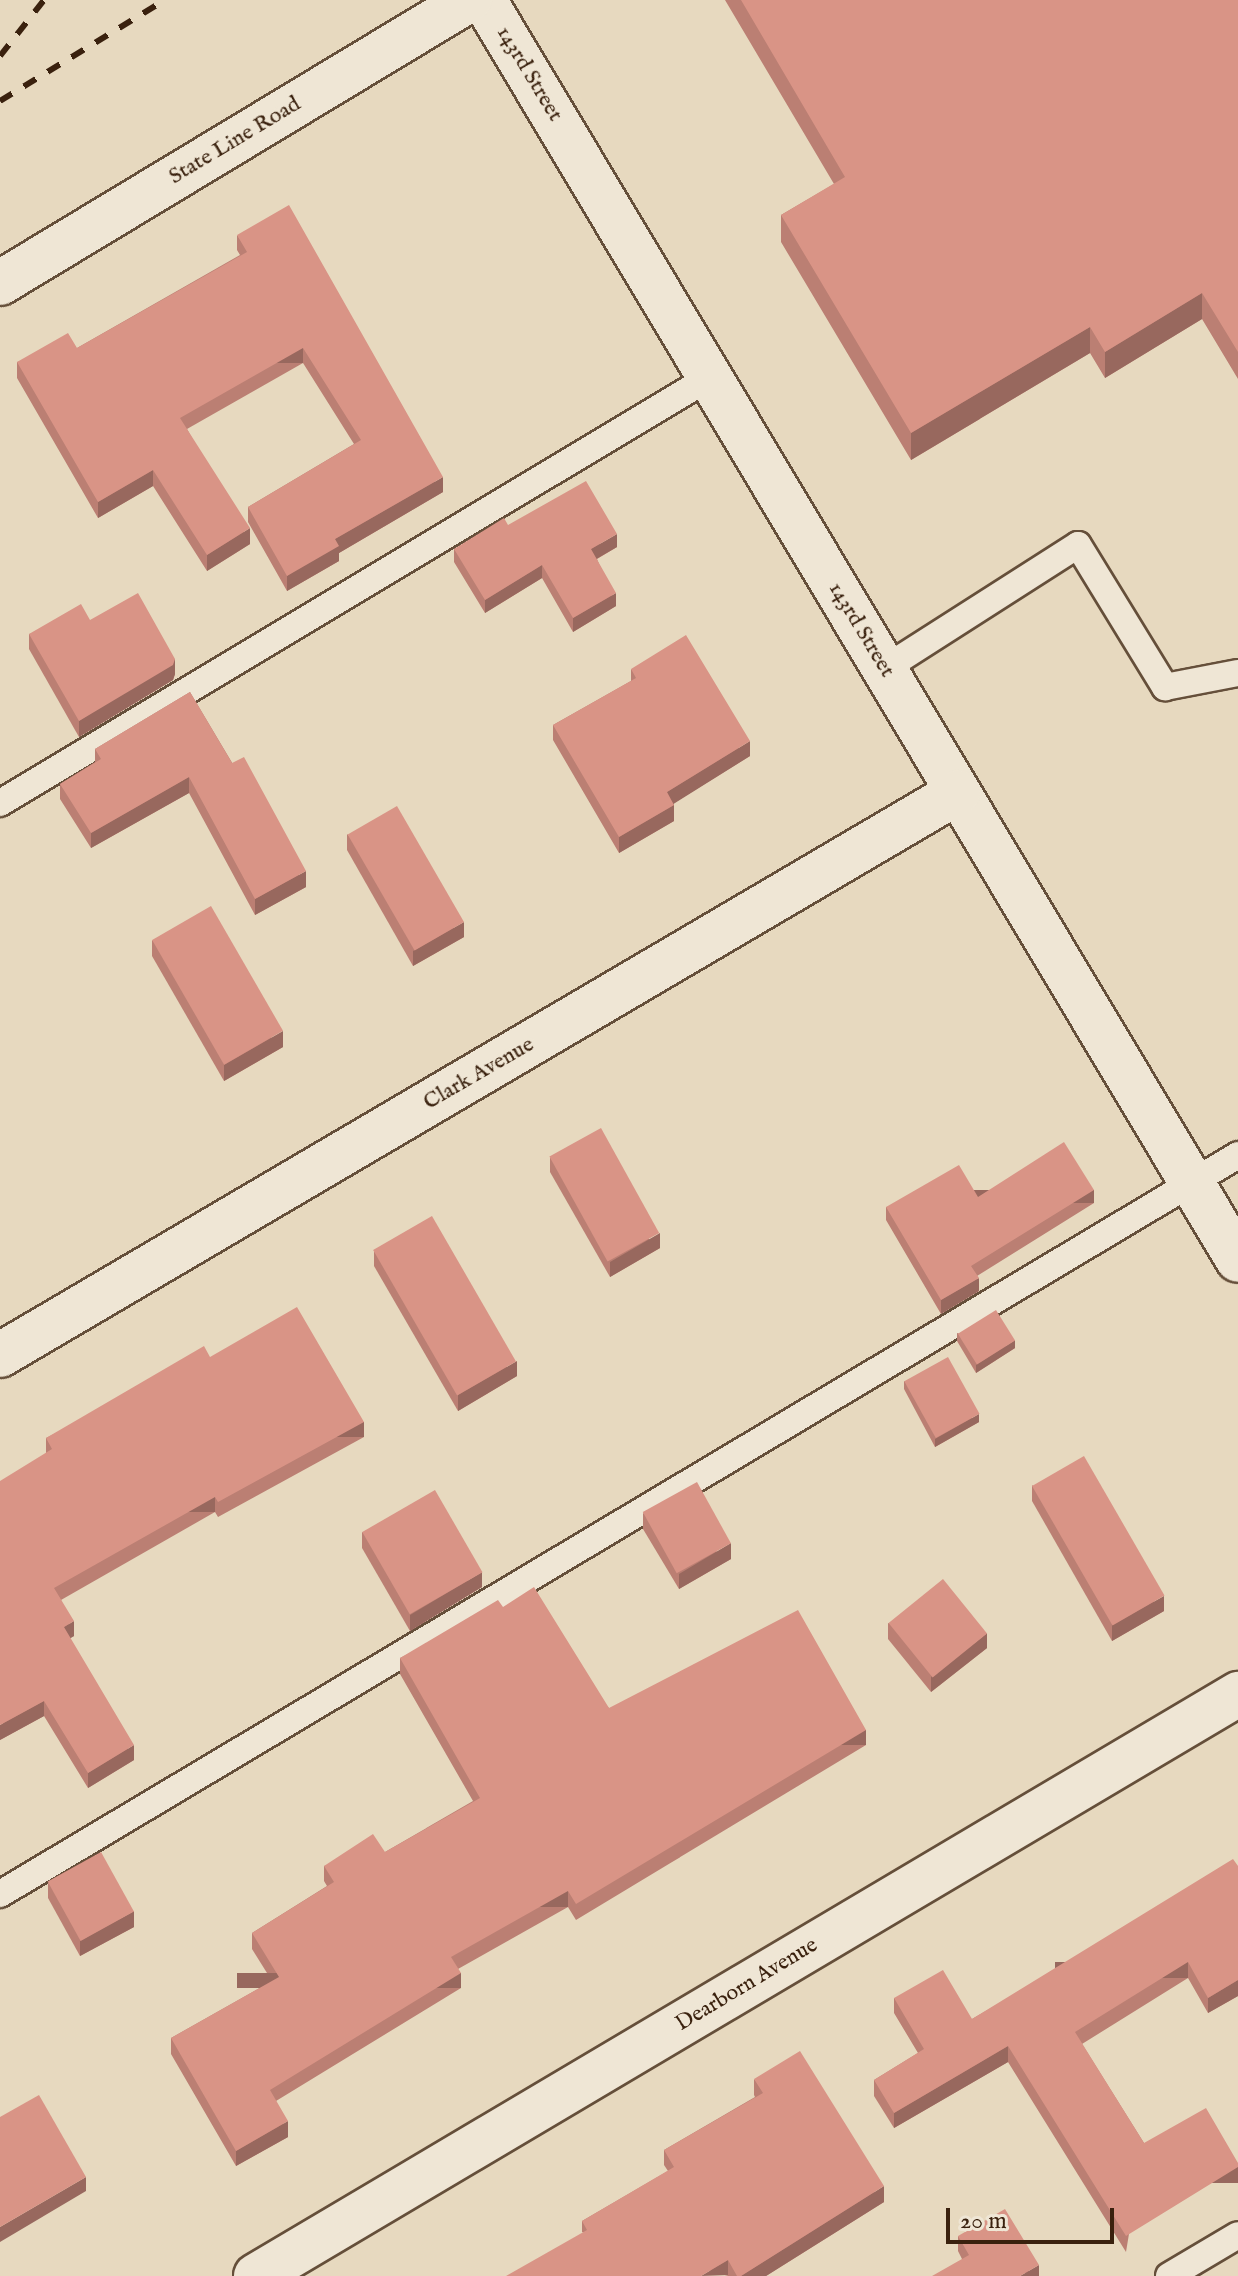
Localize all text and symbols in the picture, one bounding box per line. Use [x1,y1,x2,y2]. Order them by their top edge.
street label: 143rd Street [490,22,568,126]
street label: State Line Road [164,91,306,191]
street label: 143rd Street [822,578,900,682]
street label: Clark Avenue [419,1032,539,1116]
street label: Dearborn Avenue [671,1932,823,2038]
scale bar [950,2192,1118,2242]
text: 20 m [960,2206,1007,2237]

